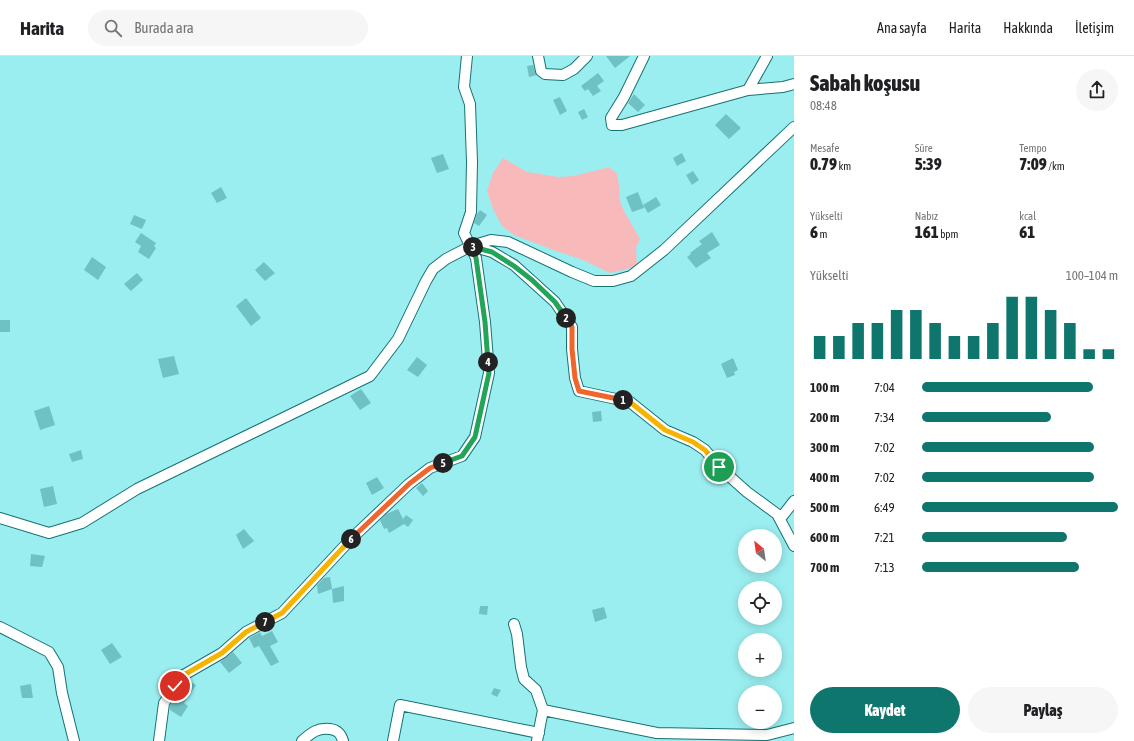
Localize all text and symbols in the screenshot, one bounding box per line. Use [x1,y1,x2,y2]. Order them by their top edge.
search box [88,10,368,46]
text: Harita [20,17,64,39]
icon: search [102,17,124,39]
text: Burada ara [134,19,194,36]
text: Ana sayfa [877,20,927,36]
text: Harita [949,20,981,36]
text: Hakkında [1003,20,1053,36]
text: İletişim [1075,20,1114,36]
button: share [1076,69,1118,111]
text: Sabah koşusu [810,70,920,96]
text: 08:48 [810,98,837,113]
text: Mesafe [810,142,839,154]
text: Süre [915,142,933,154]
text: Tempo [1019,142,1047,154]
text: 0.79 [810,154,837,174]
text: 5:39 [915,154,942,174]
text: 7:09 [1019,154,1047,174]
text: km [837,160,851,172]
text: /km [1047,160,1065,172]
text: Yükselti [810,210,843,222]
text: Nabız [915,210,938,222]
text: kcal [1019,210,1036,222]
text: 6 [810,222,818,242]
text: 161 [915,222,939,242]
text: 61 [1019,222,1035,242]
text: m [818,228,827,240]
text: bpm [939,228,959,240]
pin: 3 [463,237,483,257]
text: 3 [470,241,476,253]
text: Yükselti [810,268,848,283]
text: 100–104 m [1066,268,1118,283]
pin: 2 [556,308,576,328]
text: 2 [563,312,569,324]
pin: 4 [478,352,498,372]
text: 4 [485,356,491,368]
text: 100 m [810,380,839,395]
text: 7:04 [874,380,895,395]
pin: 1 [613,390,633,410]
text: 1 [620,394,626,406]
text: 200 m [810,410,839,425]
text: 7:34 [874,410,895,425]
text: 300 m [810,440,839,455]
text: 7:02 [874,440,895,455]
pin [702,450,736,484]
pin: 5 [433,453,453,473]
icon: arrive [708,456,730,478]
text: 5 [440,457,446,469]
text: 400 m [810,470,839,485]
text: 7:02 [874,470,895,485]
text: 500 m [810,500,839,515]
text: 6:49 [874,500,895,515]
pin: 6 [341,529,361,549]
north arrow [738,529,782,573]
map controls [738,529,782,729]
text: 600 m [810,530,839,545]
text: 7:21 [874,530,895,545]
text: 6 [348,533,354,545]
text: 700 m [810,560,839,575]
text: 7:13 [874,560,895,575]
button: locate [738,581,782,625]
pin: 7 [255,612,275,632]
text: 7 [262,616,268,628]
button: + [738,633,782,677]
pin [158,669,192,703]
icon: check [164,675,186,697]
button: − [738,685,782,729]
button: Kaydet [810,687,960,733]
button: Paylaş [968,687,1118,733]

